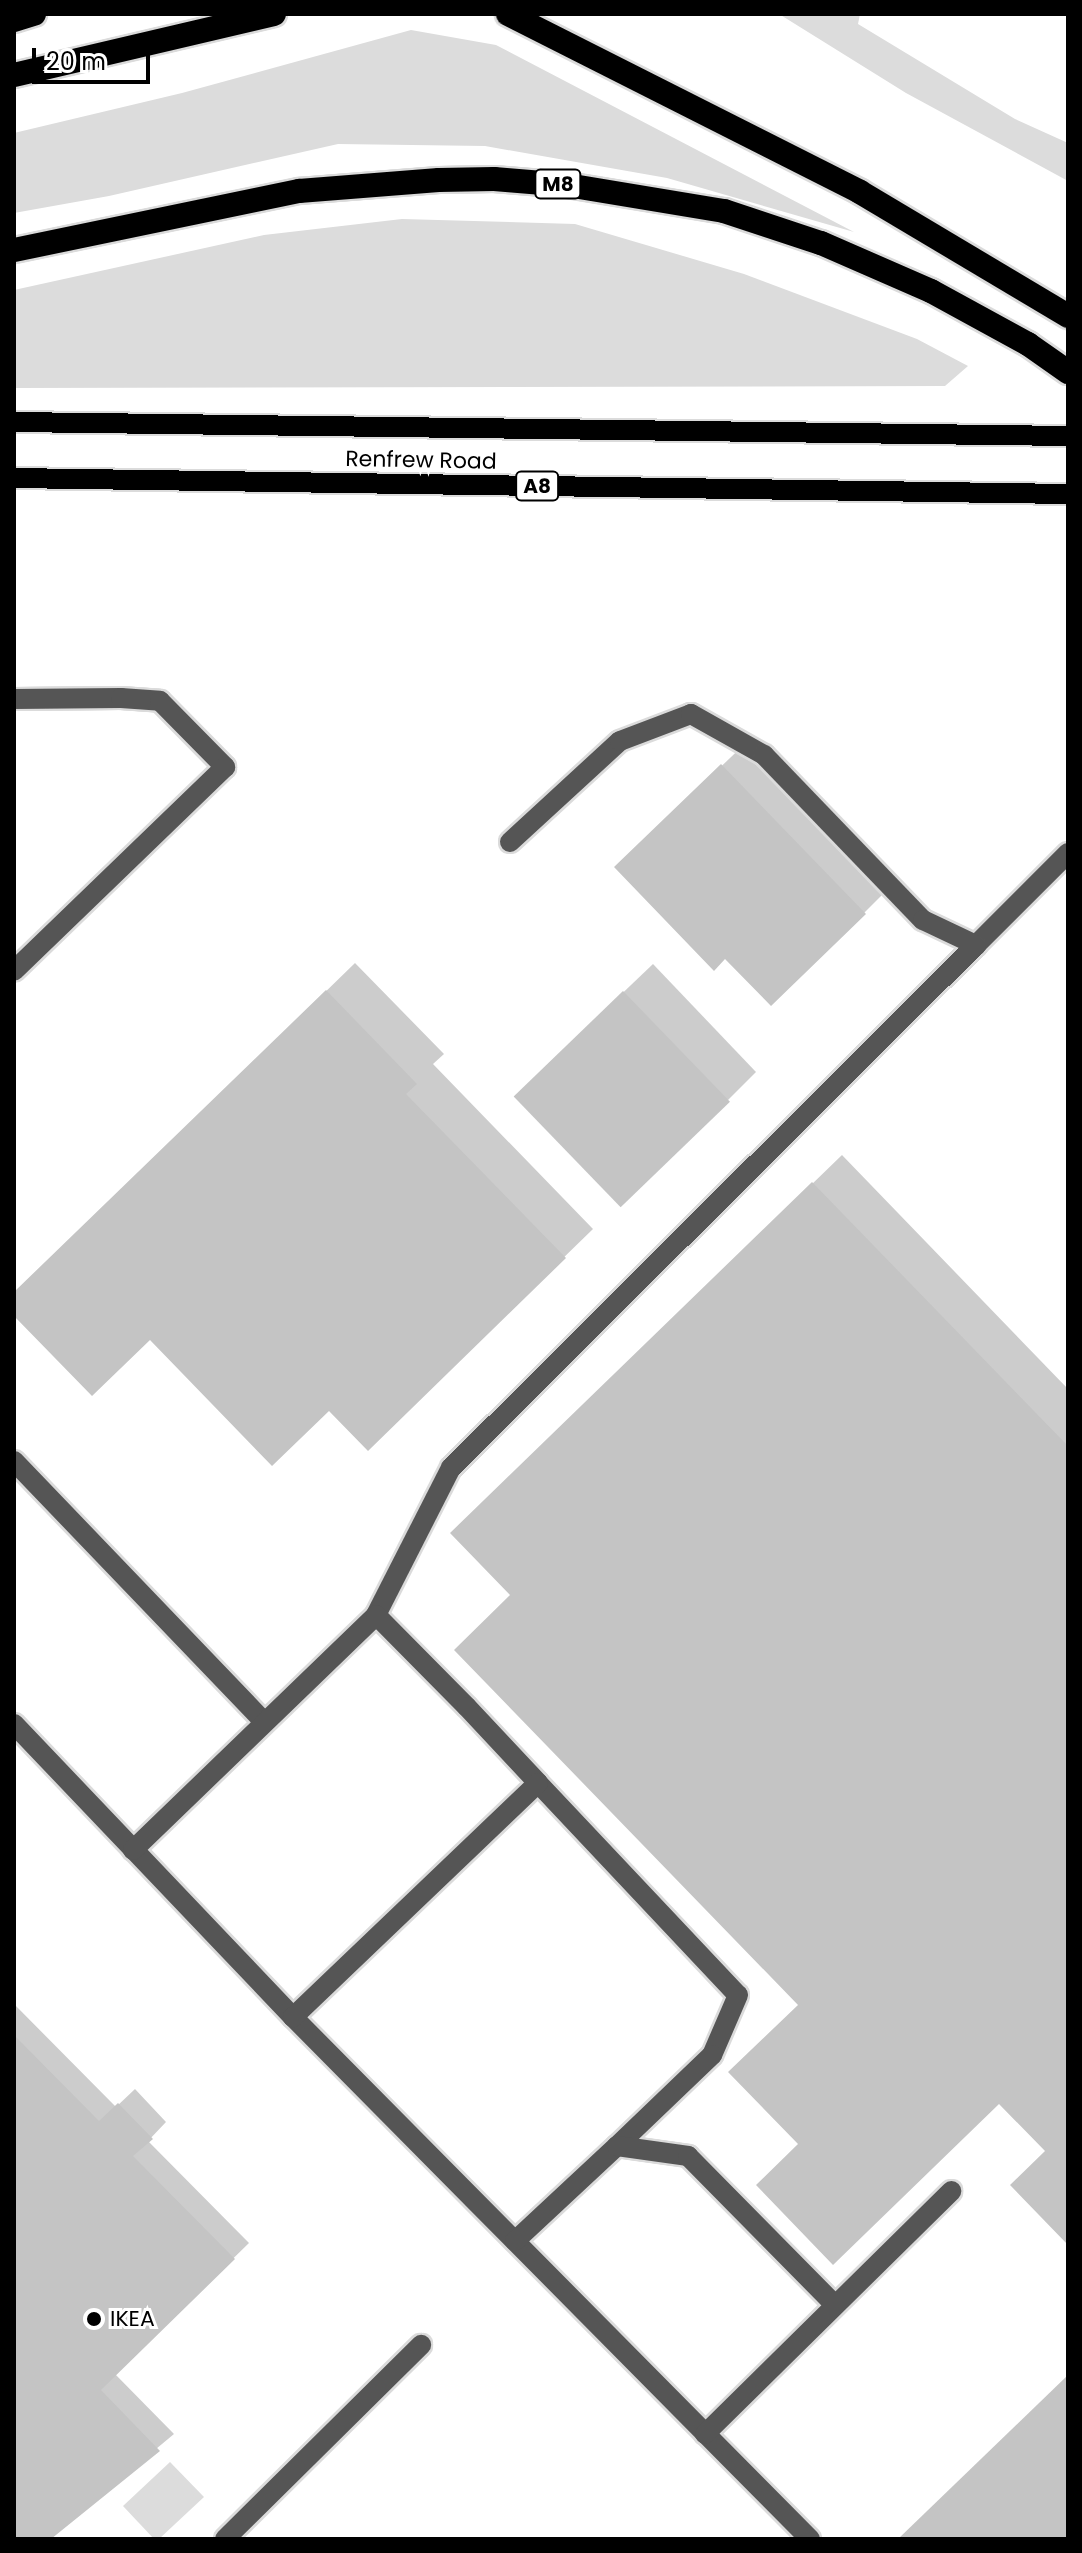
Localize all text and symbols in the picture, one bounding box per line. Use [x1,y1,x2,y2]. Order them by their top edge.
scale bar [36,32,154,82]
text: 20 m [46,45,106,78]
road number: M8 [534,168,582,200]
street label: Renfrew Road [345,445,497,475]
road number: A8 [515,470,559,502]
place label: IKEA [110,2306,155,2332]
marker: IKEA [85,2310,103,2328]

